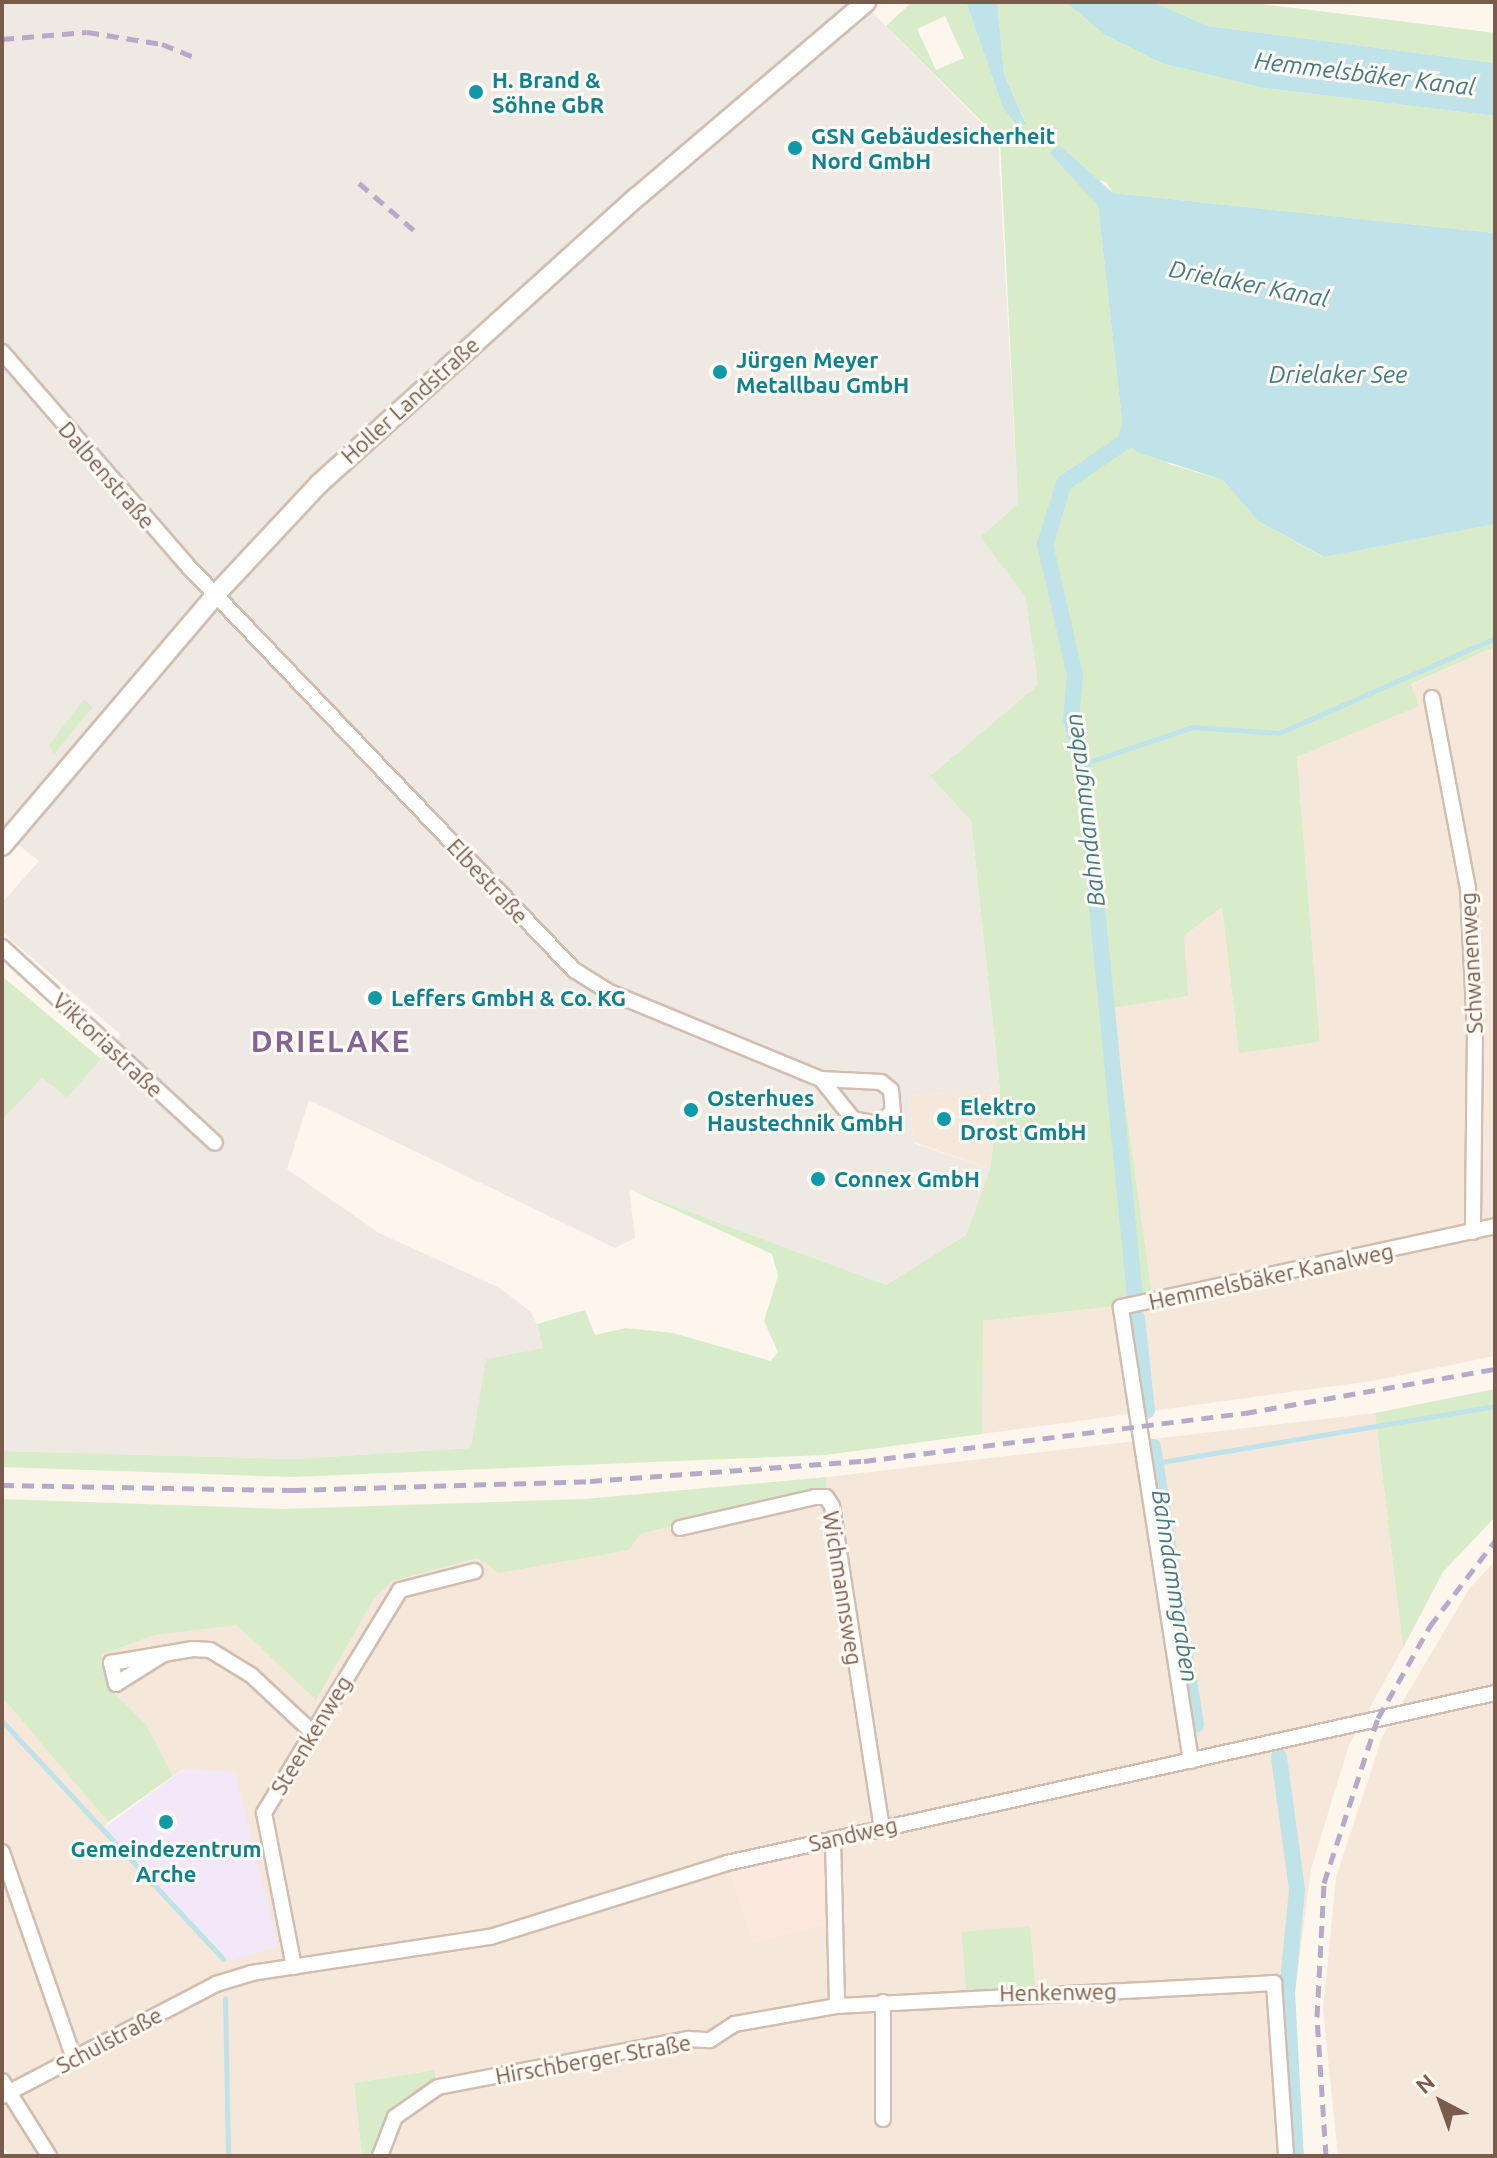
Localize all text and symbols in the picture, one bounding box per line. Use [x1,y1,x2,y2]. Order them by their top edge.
water label: Hemmelsbäker Kanal [1253,46,1477,102]
place label: H. Brand & Söhne GbR [492,66,604,118]
marker: H. Brand & Söhne GbR [467,83,485,101]
place label: GSN Gebäudesicherheit Nord GmbH [811,122,1055,174]
marker: GSN Gebäudesicherheit Nord GmbH [786,139,804,157]
water label: Drielaker Kanal [1167,254,1331,314]
street label: Holler Landstraße [336,331,484,469]
place label: Jürgen Meyer Metallbau GmbH [736,346,909,398]
water label: Drielaker See [1269,361,1407,389]
marker: Jürgen Meyer Metallbau GmbH [711,363,729,381]
street label: Dalbenstraße [53,416,161,534]
water label: Bahndammgraben [1059,712,1111,908]
street label: Elbestraße [442,833,534,929]
street label: Schwanenweg [1454,892,1488,1034]
place label: Leffers GmbH & Co. KG [391,985,626,1011]
street label: Viktoriastraße [48,987,168,1103]
marker: Leffers GmbH & Co. KG [366,989,384,1007]
district label: DRIELAKE [251,1023,411,1059]
place label: Osterhues Haustechnik GmbH [707,1084,903,1136]
place label: Elektro Drost GmbH [960,1093,1087,1144]
marker: Osterhues Haustechnik GmbH [682,1101,700,1119]
marker: Elektro Drost GmbH [935,1110,953,1128]
place label: Connex GmbH [834,1166,980,1192]
marker: Connex GmbH [809,1170,827,1188]
street label: Hemmelsbäker Kanalweg [1146,1237,1396,1315]
water label: Bahndammgraben [1146,1488,1204,1684]
street label: Wichmannsweg [818,1509,868,1667]
street label: Steenkenweg [265,1671,357,1799]
street label: Sandweg [806,1811,900,1857]
marker: Gemeindezentrum Arche [157,1813,175,1831]
place label: Gemeindezentrum Arche [71,1835,261,1886]
street label: Henkenweg [999,1978,1117,2006]
street label: Schulstraße [52,2001,166,2079]
street label: Hirschberger Straße [493,2029,693,2089]
north arrow [1401,2062,1481,2142]
text: N [1411,2069,1439,2098]

